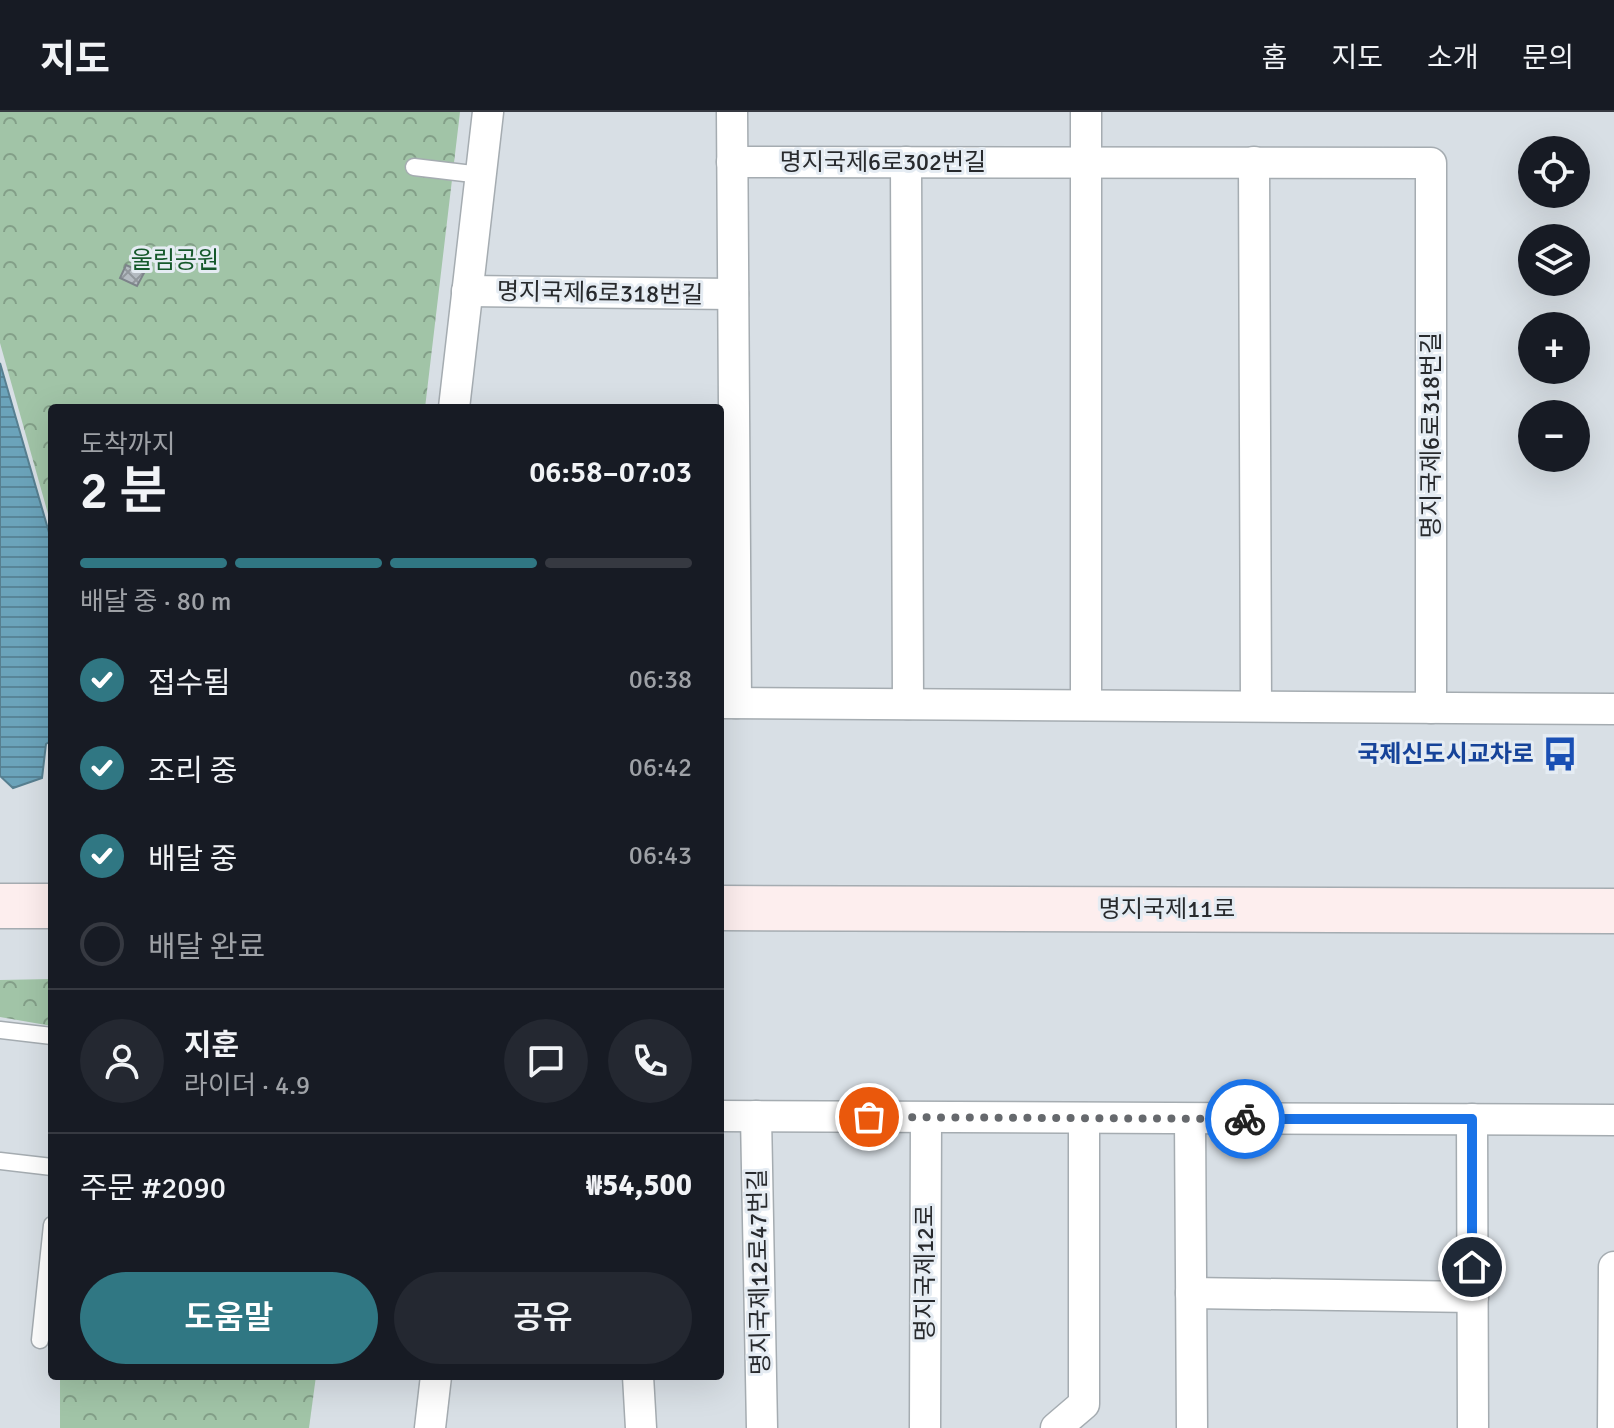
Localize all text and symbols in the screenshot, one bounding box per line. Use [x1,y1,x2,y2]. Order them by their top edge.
text: 지도 [40,36,110,83]
text: 홈 [1262,41,1287,75]
text: 지도 [1331,41,1383,75]
text: 소개 [1427,41,1478,75]
text: 문의 [1522,41,1574,75]
map controls [1518,136,1590,472]
button: locate [1518,136,1590,208]
street label: 명지국제6로302번길 [780,147,986,177]
button: layers [1518,224,1590,296]
park label: 울림공원 [131,245,219,275]
street label: 명지국제6로318번길 [497,276,703,310]
button: + [1518,312,1590,384]
street label: 명지국제6로318번길 [1416,332,1446,538]
button: − [1518,400,1590,472]
text: 도착까지 [80,429,176,461]
text: 06:58–07:03 [529,454,692,491]
text: 2 분 [80,459,167,523]
text: 배달 중 · 80 m [80,586,231,618]
icon: check [80,658,124,702]
text: 06:38 [629,664,692,696]
text: 접수됨 [148,665,231,702]
bus stop icon: 국제신도시교차로 [1541,735,1579,773]
place label: 국제신도시교차로 [1357,739,1534,769]
icon: check [80,746,124,790]
text: 06:42 [629,752,692,784]
text: 조리 중 [148,753,237,790]
icon: check [80,834,124,878]
text: 06:43 [629,840,692,872]
text: 배달 중 [148,841,237,878]
street label: 명지국제11로 [1099,894,1235,924]
text: 배달 완료 [148,929,265,966]
button: person [80,1019,164,1103]
button: chat [504,1019,588,1103]
button: phone [608,1019,692,1103]
text: 지훈 [184,1027,239,1064]
text: 라이더 · 4.9 [184,1070,310,1102]
courier [1205,1079,1285,1159]
pin [835,1083,903,1151]
icon: bag [847,1095,891,1139]
icon: bike [1223,1097,1267,1141]
text: ₩54,500 [586,1167,692,1204]
street label: 명지국제12로47번길 [742,1169,776,1375]
text: 주문 #2090 [80,1170,226,1207]
street label: 명지국제12로 [910,1205,940,1341]
pin [1438,1233,1506,1301]
icon: home [1450,1245,1494,1289]
button: 도움말 [80,1272,378,1364]
button: 공유 [394,1272,692,1364]

